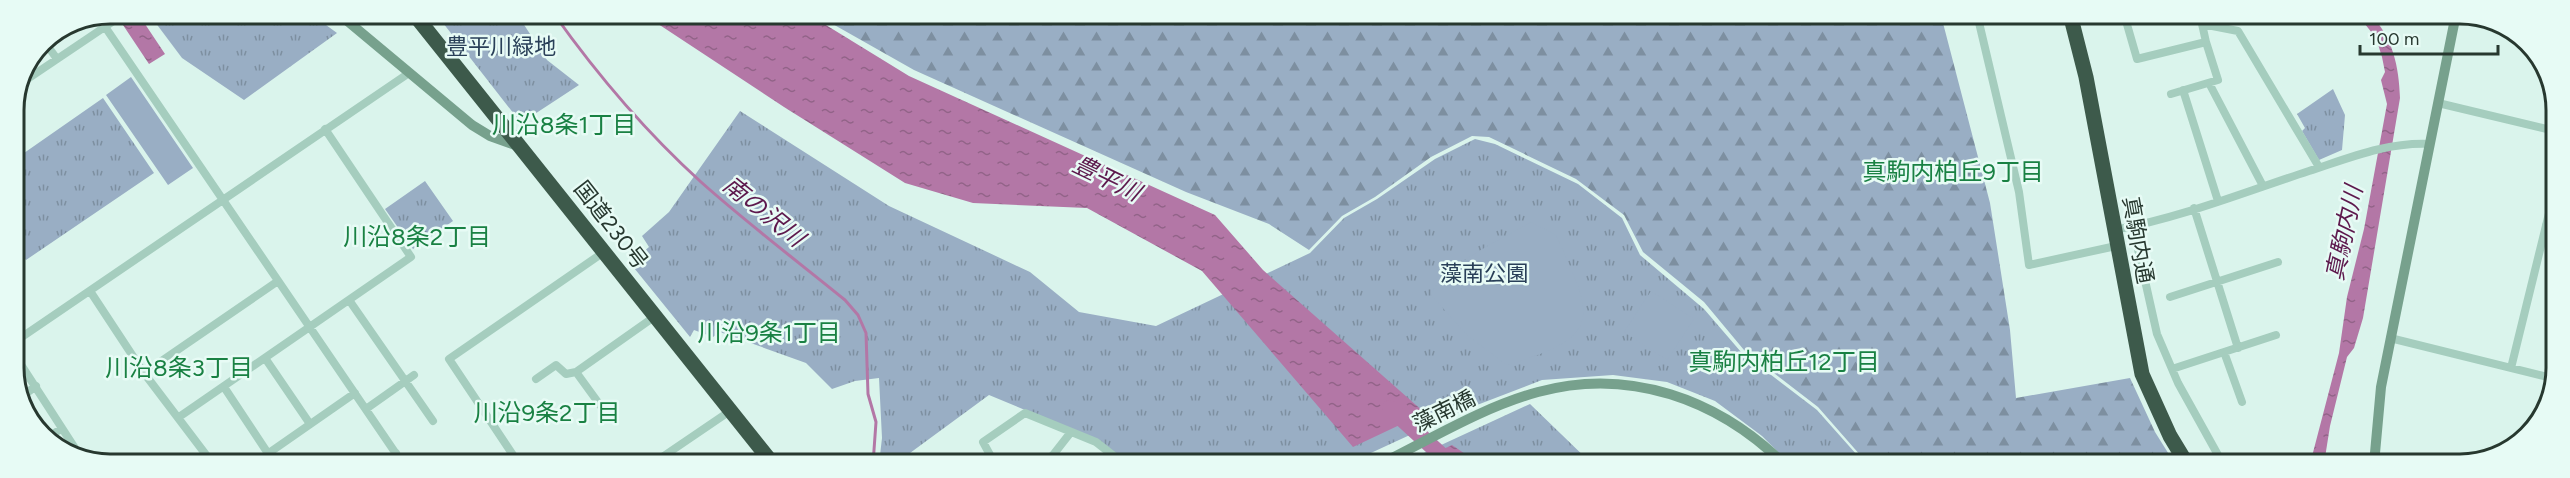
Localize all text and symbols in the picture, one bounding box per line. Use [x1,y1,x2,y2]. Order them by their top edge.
scale bar [2360,18,2498,56]
text: 100 m [2369,28,2419,50]
park label: 豊平川緑地 [446,33,556,60]
district label: 川沿8条1丁目 [492,110,636,139]
water label: 豊平川 [1068,149,1148,208]
district label: 真駒内柏丘9丁目 [1862,157,2044,186]
water label: 南の沢川 [718,170,813,254]
street label: 国道230号 [568,176,654,274]
water label: 真駒内川 [2320,180,2369,283]
street label: 真駒内通 [2117,194,2159,286]
district label: 川沿8条2丁目 [343,222,491,251]
park label: 藻南公園 [1440,260,1528,287]
district label: 川沿9条1丁目 [697,318,841,347]
district label: 真駒内柏丘12丁目 [1688,347,1880,376]
district label: 川沿8条3丁目 [105,353,253,382]
street label: 藻南橋 [1408,384,1480,438]
district label: 川沿9条2丁目 [474,398,621,427]

